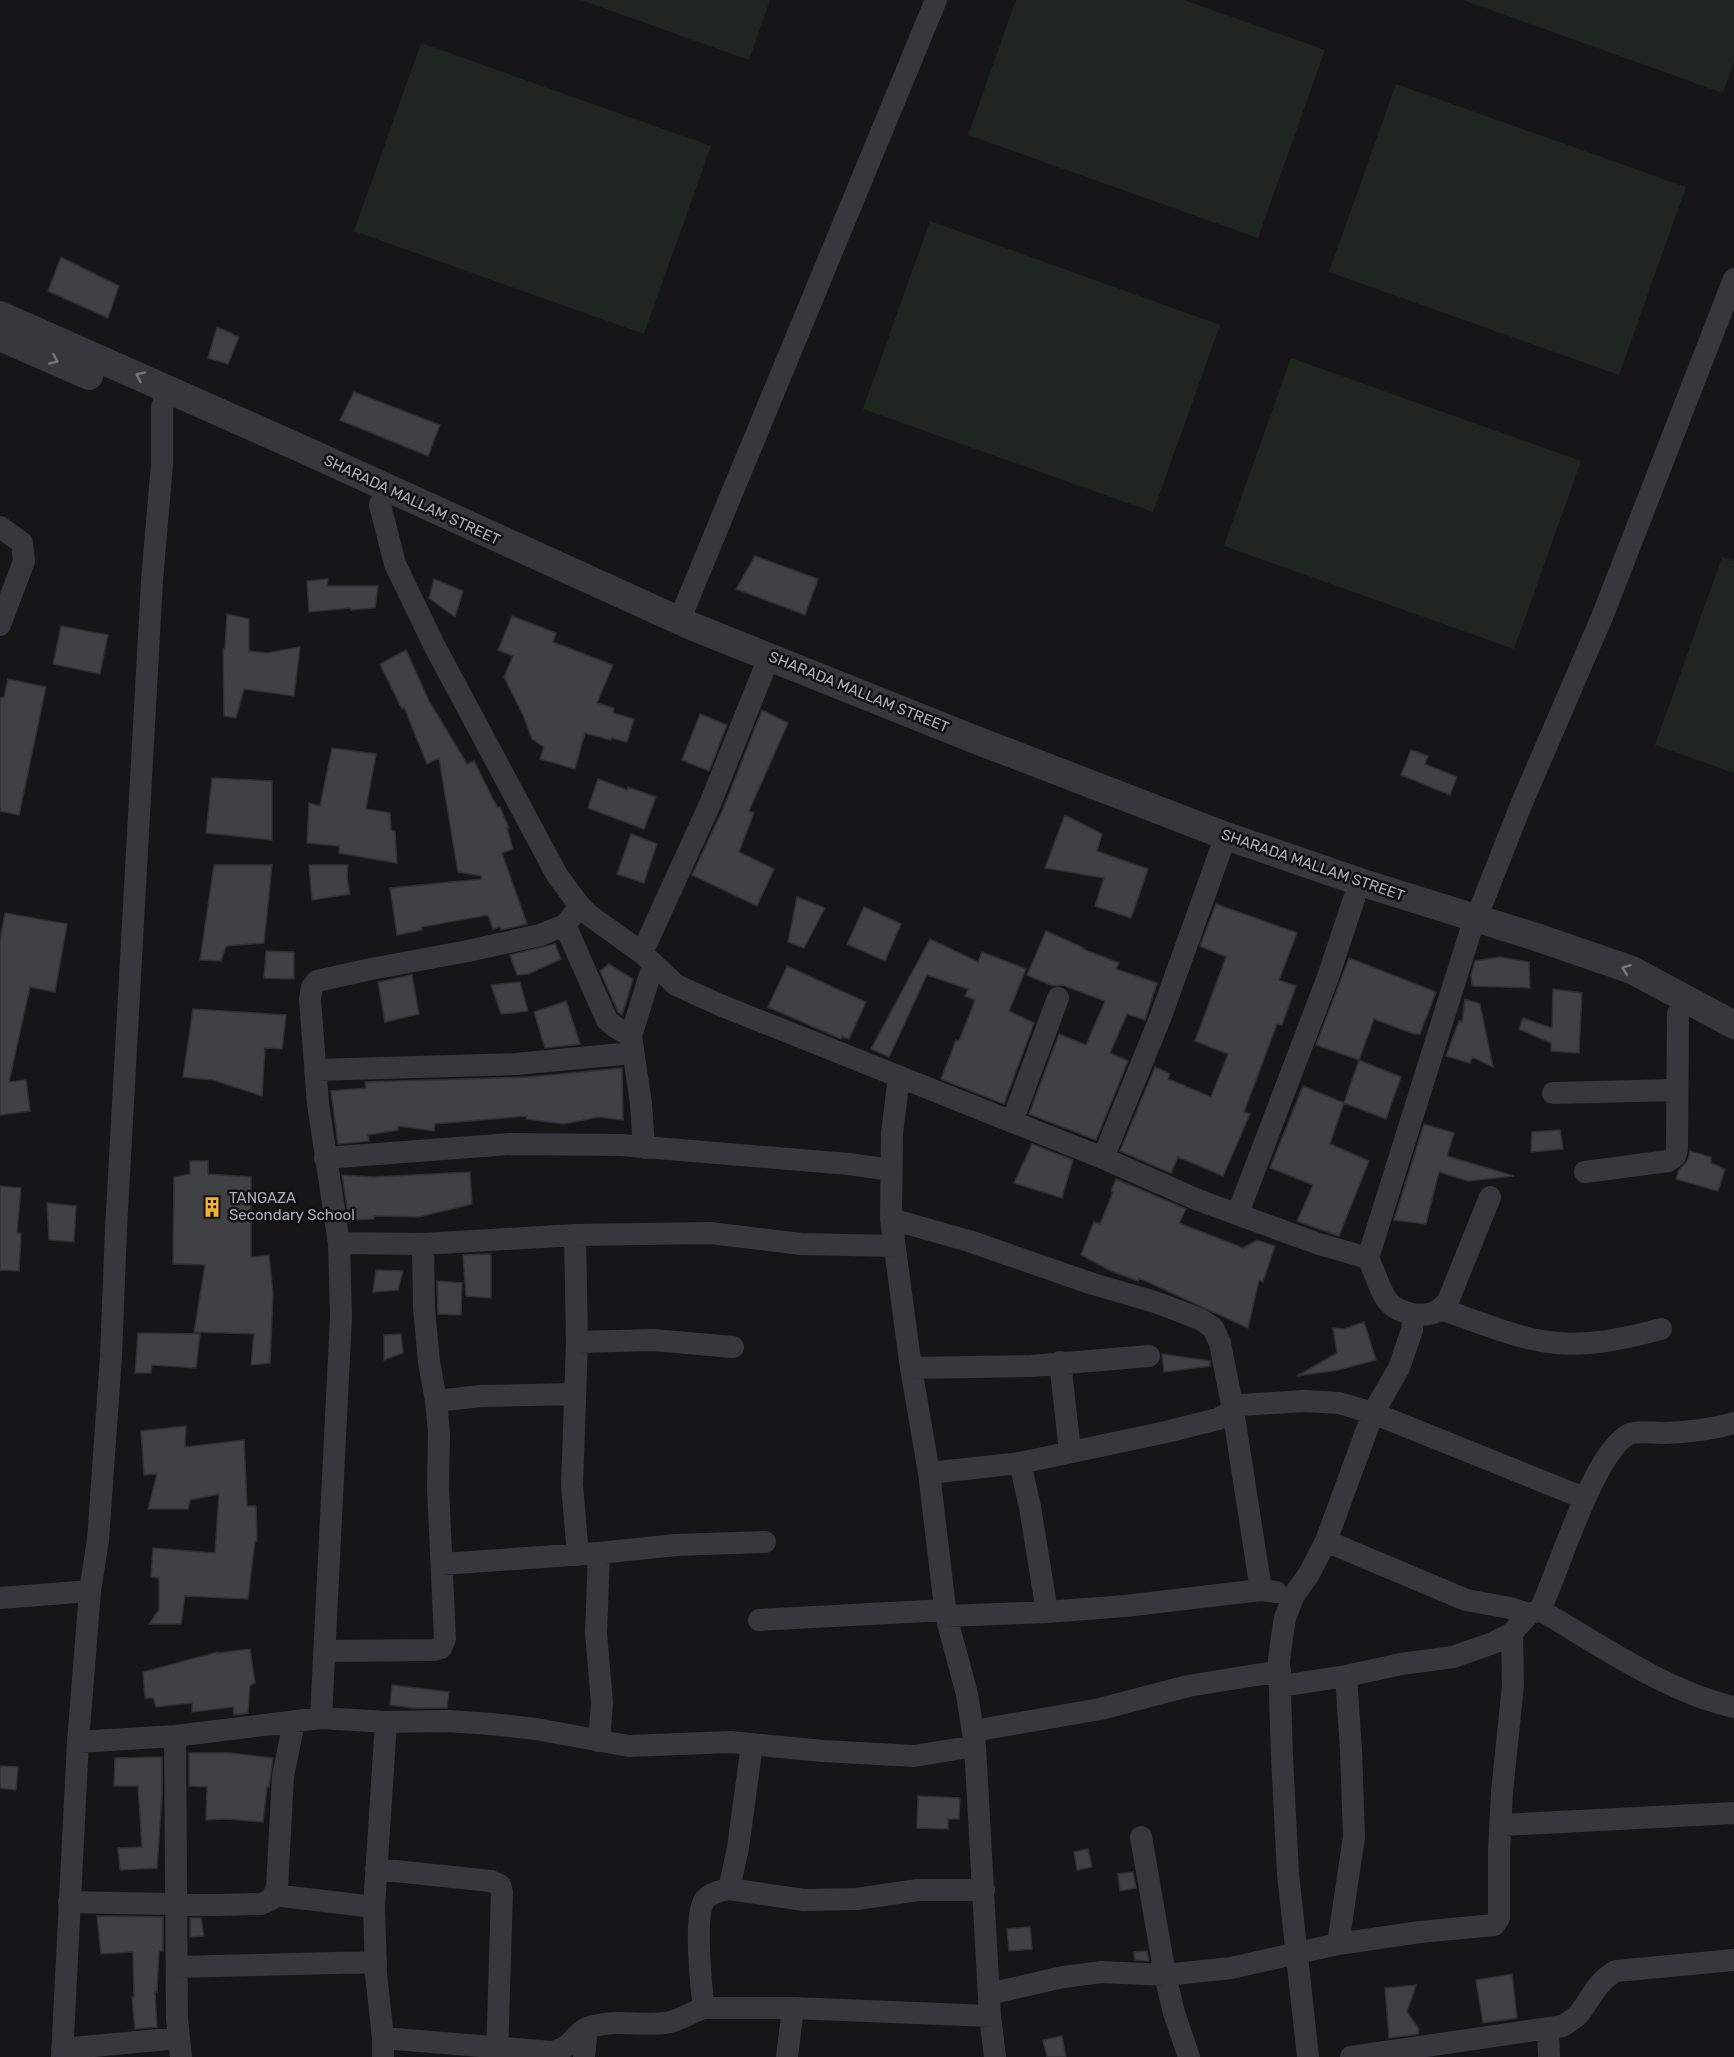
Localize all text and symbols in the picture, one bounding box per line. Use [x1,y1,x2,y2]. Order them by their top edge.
one-way arrow [47,353,58,365]
one-way arrow [135,372,146,384]
street label: SHARADA MALLAM STREET [321,451,503,549]
street label: SHARADA MALLAM STREET [766,648,952,737]
street label: SHARADA MALLAM STREET [1219,825,1407,905]
one-way arrow [1622,964,1633,976]
place label: TANGAZA Secondary School [229,1189,355,1224]
building icon: TANGAZA Secondary School [200,1195,224,1219]

